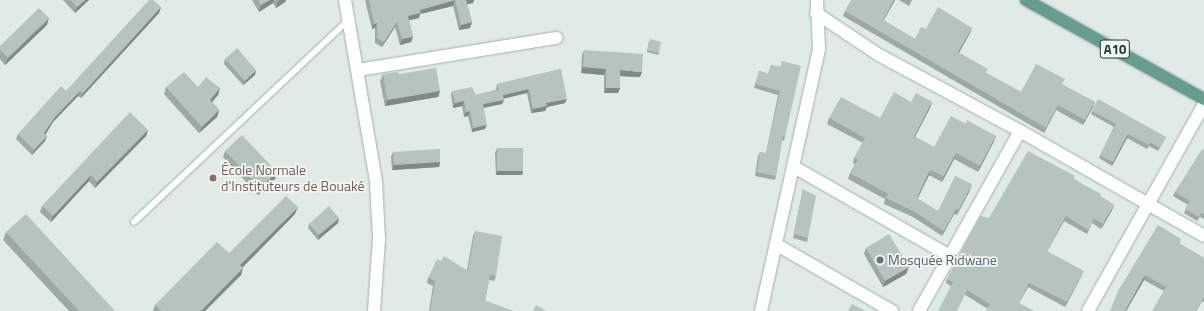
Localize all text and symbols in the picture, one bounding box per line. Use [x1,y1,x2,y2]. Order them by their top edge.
road number: A10 [1099,38,1131,60]
place label: École Normale d'Instituteurs de Bouaké [221,162,365,194]
marker: École Normale d'Instituteurs de Bouaké [208,173,218,183]
place label: Mosquée Ridwane [888,252,997,268]
marker: Mosquée Ridwane [875,255,885,265]

